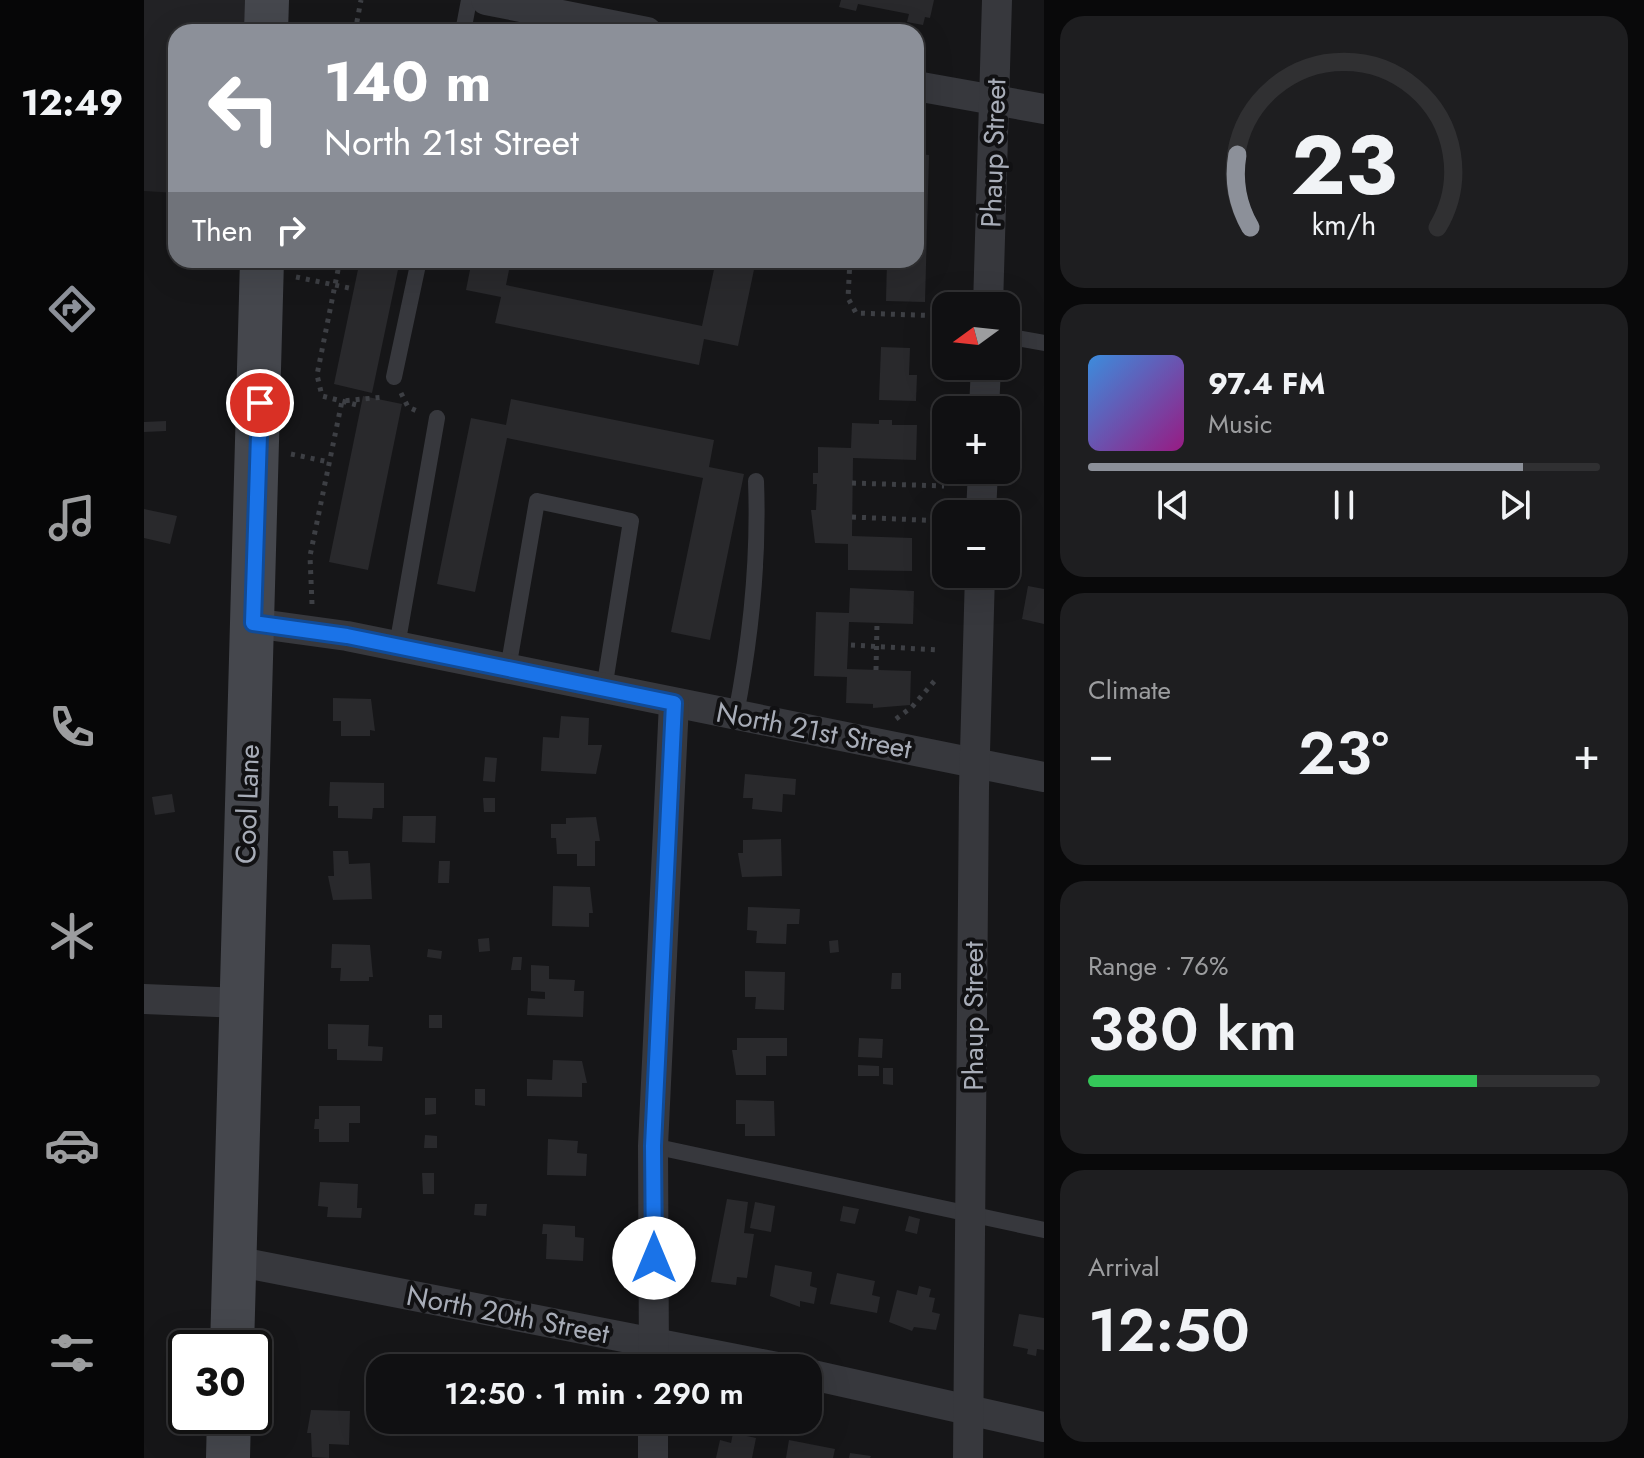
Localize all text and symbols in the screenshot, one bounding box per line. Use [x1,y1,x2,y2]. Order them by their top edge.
text: 140 m [324,41,491,122]
icon: left [192,56,296,160]
text: 12:49 [21,76,123,128]
street label: Phaup Street [970,77,1017,228]
text: 23 [1291,105,1397,225]
text: North 21st Street [324,116,579,168]
text: km/h [1312,204,1376,246]
icon: right [269,208,313,252]
text: Then [192,209,253,252]
icon: directions [44,281,100,337]
north arrow [932,292,1020,380]
map controls [932,292,1020,588]
text: 97.4 FM [1208,362,1325,405]
pin [226,369,294,437]
icon: arrive [238,381,282,425]
button: + [932,396,1020,484]
text: Music [1208,405,1272,443]
icon: previous [1151,483,1195,527]
icon: pause [1322,483,1366,527]
icon: next [1493,483,1537,527]
icon: music [44,490,100,546]
button: − [932,500,1020,588]
text: Climate [1088,671,1171,709]
street label: North 21st Street [713,691,915,770]
icon: phone [44,699,100,755]
text: 23° [1298,710,1389,797]
text: − [1088,722,1114,786]
text: + [1573,722,1600,786]
street label: Cool Lane [225,743,270,865]
icon: climate [44,908,100,964]
street label: Phaup Street [953,941,994,1091]
text: Range · 76% [1088,947,1228,985]
text: 380 km [1088,986,1297,1073]
icon: car [44,1117,100,1173]
position arrow [612,1216,696,1300]
text: Arrival [1088,1248,1160,1286]
street label: North 20th Street [403,1275,613,1354]
text: 12:50 [1088,1287,1250,1374]
icon: filters [44,1325,100,1381]
speed limit sign: 30 [168,1330,272,1434]
text: 12:50 · 1 min · 290 m [444,1372,744,1415]

